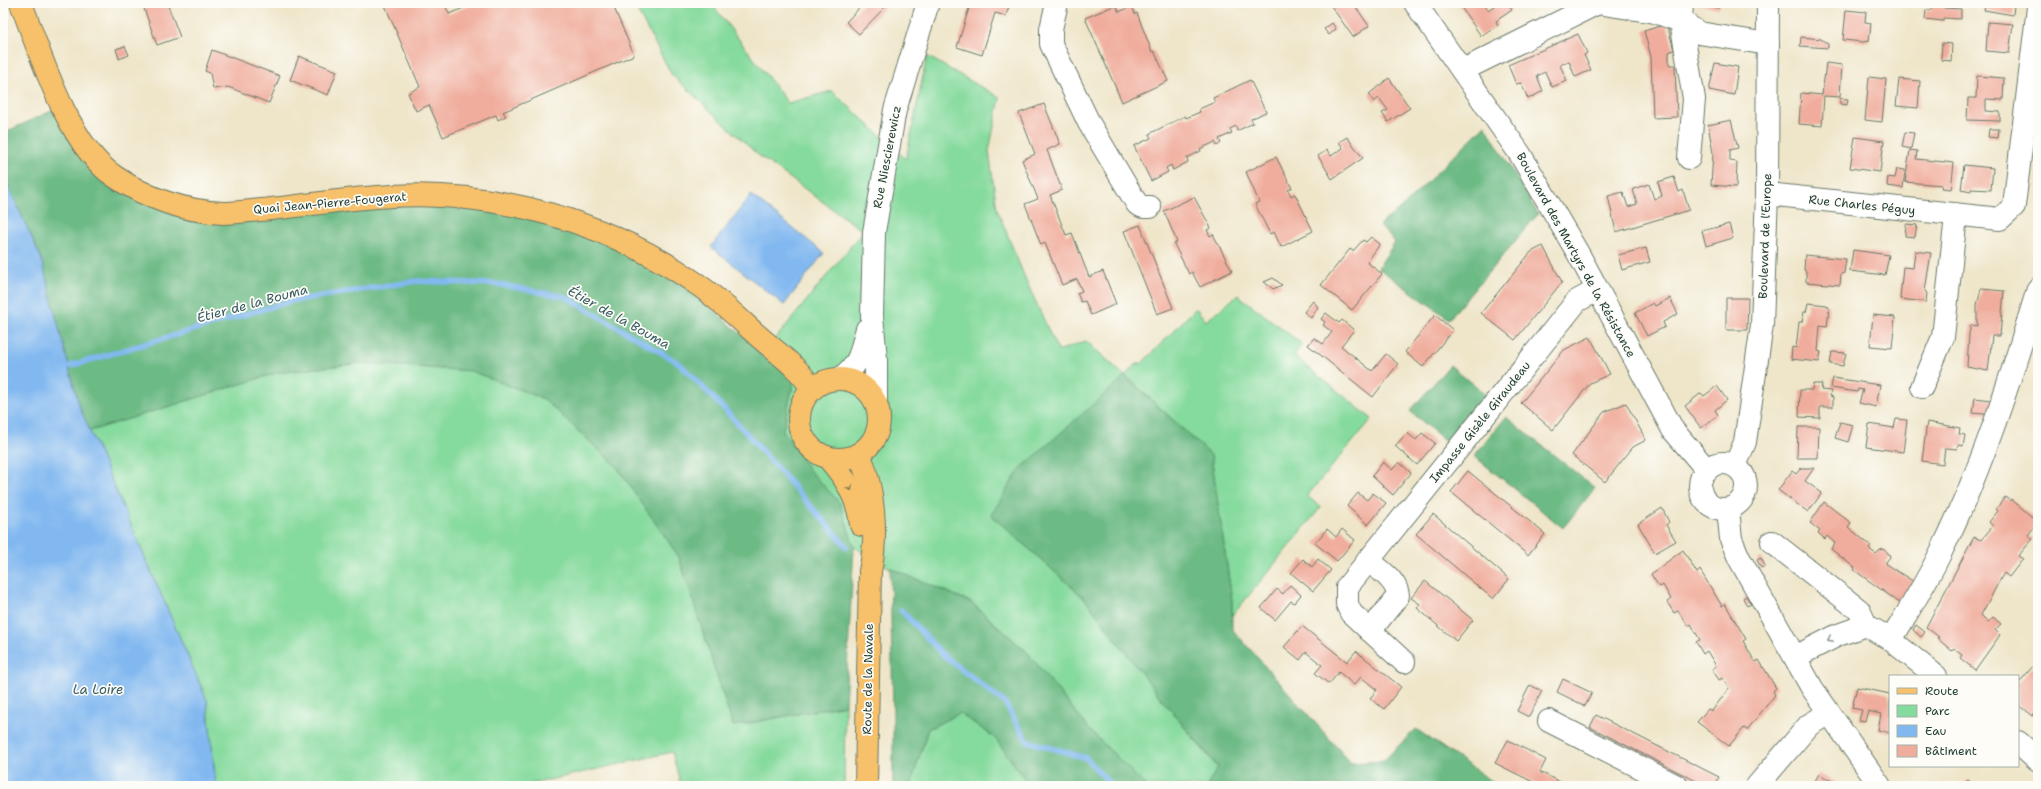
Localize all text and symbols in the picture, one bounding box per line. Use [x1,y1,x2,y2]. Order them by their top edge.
street label: Rue Niescierewicz [869,104,905,210]
street label: Boulevard des Martyrs de la Résistance [1513,150,1639,360]
street label: Boulevard de l'Europe [1755,173,1775,299]
street label: Quai Jean-Pierre-Fougerat [253,188,407,218]
street label: Rue Charles Péguy [1808,191,1916,219]
water label: Étier de la Bouma [195,280,309,326]
water label: Étier de la Bouma [565,281,673,353]
street label: Impasse Gisèle Giraudeau [1426,358,1534,486]
one-way arrow [845,484,853,491]
street label: Route de la Navale [859,623,877,735]
one-way arrow [1827,634,1834,642]
legend [1889,675,2019,767]
water label: La Loire [73,681,123,698]
text: Route [1925,683,1959,699]
text: Parc [1925,703,1950,719]
text: Eau [1925,723,1947,739]
text: Bâtiment [1925,743,1977,759]

